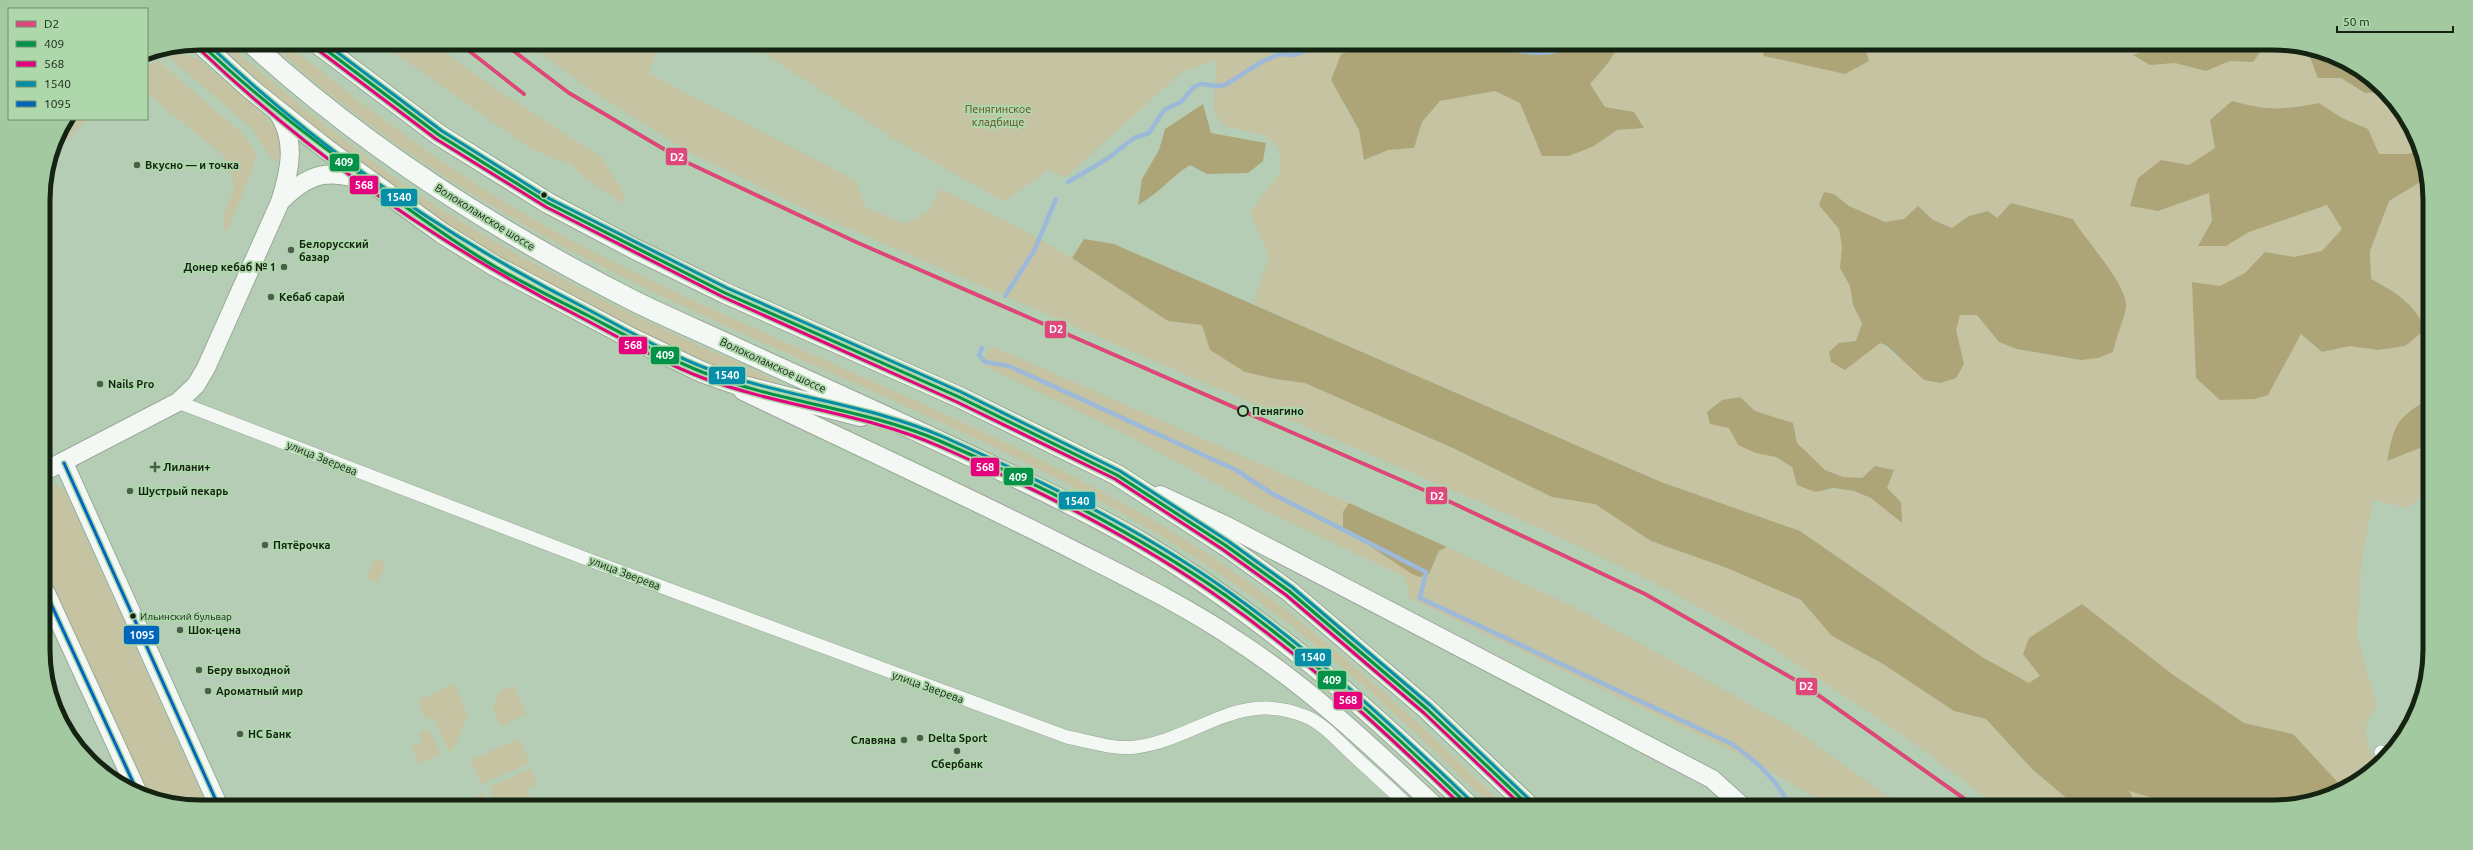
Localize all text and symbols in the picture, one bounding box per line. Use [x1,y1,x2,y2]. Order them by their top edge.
legend [8,8,148,120]
scale bar [2337,8,2453,34]
text: 50 m [2343,15,2370,28]
text: D2 [44,17,59,30]
text: 409 [44,37,64,50]
text: 568 [44,57,65,70]
text: 1540 [44,77,71,90]
text: 1095 [44,97,71,110]
park label: Пенягинское кладбище [965,103,1031,128]
line badge: D2 [665,147,688,166]
text: D2 [670,151,684,163]
line badge: 409 [329,153,360,172]
text: 409 [335,156,353,168]
place label: Вкусно — и точка [145,159,239,171]
marker: Вкусно — и точка [132,160,142,170]
line badge: 568 [349,175,379,195]
text: 568 [355,179,373,191]
street label: Волоколамское шоссе [433,181,537,253]
line badge: 1540 [380,188,418,207]
unlabelled marker [539,190,549,200]
text: 1540 [387,191,411,203]
place label: Белорусский базар [299,238,369,263]
marker: Белорусский базар [286,245,296,255]
place label: Донер кебаб № 1 [183,261,276,273]
marker: Донер кебаб № 1 [279,262,289,272]
place label: Кебаб сарай [279,291,345,303]
marker: Кебаб сарай [266,292,276,302]
line badge: D2 [1044,320,1067,339]
text: D2 [1049,323,1063,335]
street label: Волоколамское шоссе [718,335,828,395]
line badge: 568 [618,336,648,355]
text: 568 [624,339,642,351]
line badge: 409 [650,346,680,365]
text: 409 [656,349,674,361]
line badge: 1540 [708,366,746,385]
text: 1540 [715,369,739,381]
place label: Nails Pro [108,378,155,390]
marker: Nails Pro [95,379,105,389]
marker: Пенягино [1237,405,1249,417]
place label: Пенягино [1252,405,1304,417]
street label: улица Зверева [285,438,359,478]
line badge: 568 [970,457,1000,477]
place label: Лилани+ [163,461,210,473]
text: 568 [976,461,994,473]
marker: Лилани+ [150,462,160,472]
line badge: 409 [1003,467,1034,486]
text: 409 [1009,471,1027,483]
place label: Шустрый пекарь [138,485,228,497]
marker: Шустрый пекарь [125,486,135,496]
line badge: D2 [1425,486,1448,505]
text: D2 [1430,490,1444,502]
line badge: 1540 [1058,491,1096,510]
text: 1540 [1065,495,1089,507]
place label: Пятёрочка [273,539,331,551]
marker: Пятёрочка [260,540,270,550]
street label: улица Зверева [588,554,662,592]
marker: Ильинский бульвар [128,611,138,621]
place label: Ильинский бульвар [140,611,232,622]
place label: Шок-цена [188,624,241,636]
line badge: 1095 [123,625,160,645]
marker: Шок-цена [175,625,185,635]
text: 1095 [130,629,154,641]
line badge: 1540 [1294,648,1332,667]
text: 1540 [1301,651,1325,663]
place label: Беру выходной [207,664,290,676]
marker: Беру выходной [194,665,204,675]
street label: улица Зверева [891,669,965,705]
line badge: 409 [1317,670,1347,690]
text: 409 [1323,674,1341,686]
line badge: D2 [1795,677,1818,696]
text: D2 [1799,680,1813,692]
place label: Ароматный мир [216,685,303,697]
marker: Ароматный мир [203,686,213,696]
line badge: 568 [1333,691,1363,710]
text: 568 [1339,694,1357,706]
place label: НС Банк [248,728,292,740]
marker: НС Банк [235,729,245,739]
place label: Delta Sport [928,732,988,744]
marker: Delta Sport [915,733,925,743]
place label: Славяна [851,734,896,746]
marker: Славяна [899,735,909,745]
marker: Сбербанк [952,746,962,756]
place label: Сбербанк [931,758,984,770]

